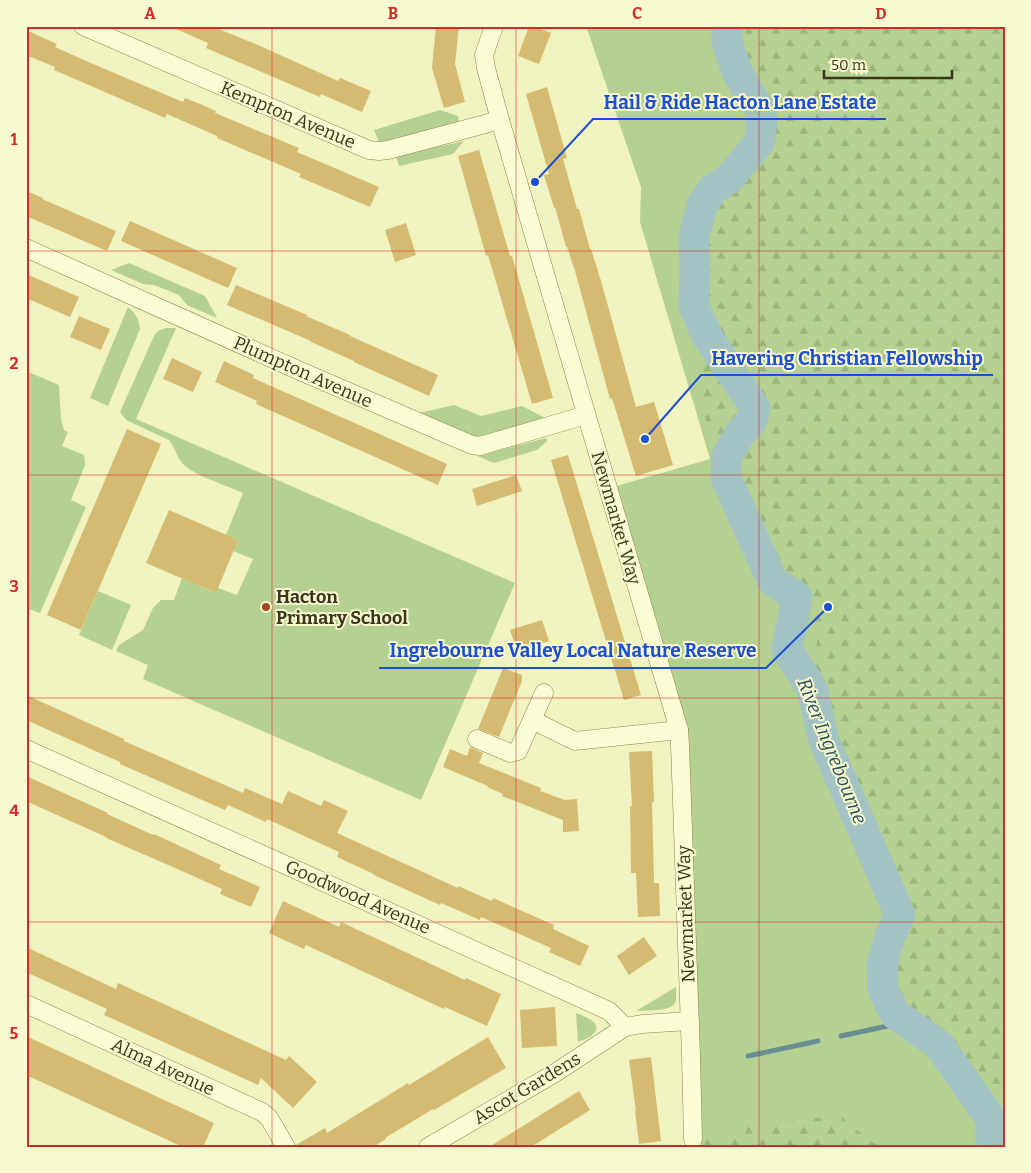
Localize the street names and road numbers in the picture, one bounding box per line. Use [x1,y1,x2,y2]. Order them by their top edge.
street label: Kempton Avenue [217,77,359,153]
street label: Plumpton Avenue [230,332,376,412]
street label: Newmarket Way [586,449,646,588]
street label: Newmarket Way [673,844,699,983]
street label: Goodwood Avenue [282,855,434,939]
street label: Alma Avenue [108,1033,218,1101]
street label: Ascot Gardens [469,1047,585,1129]

